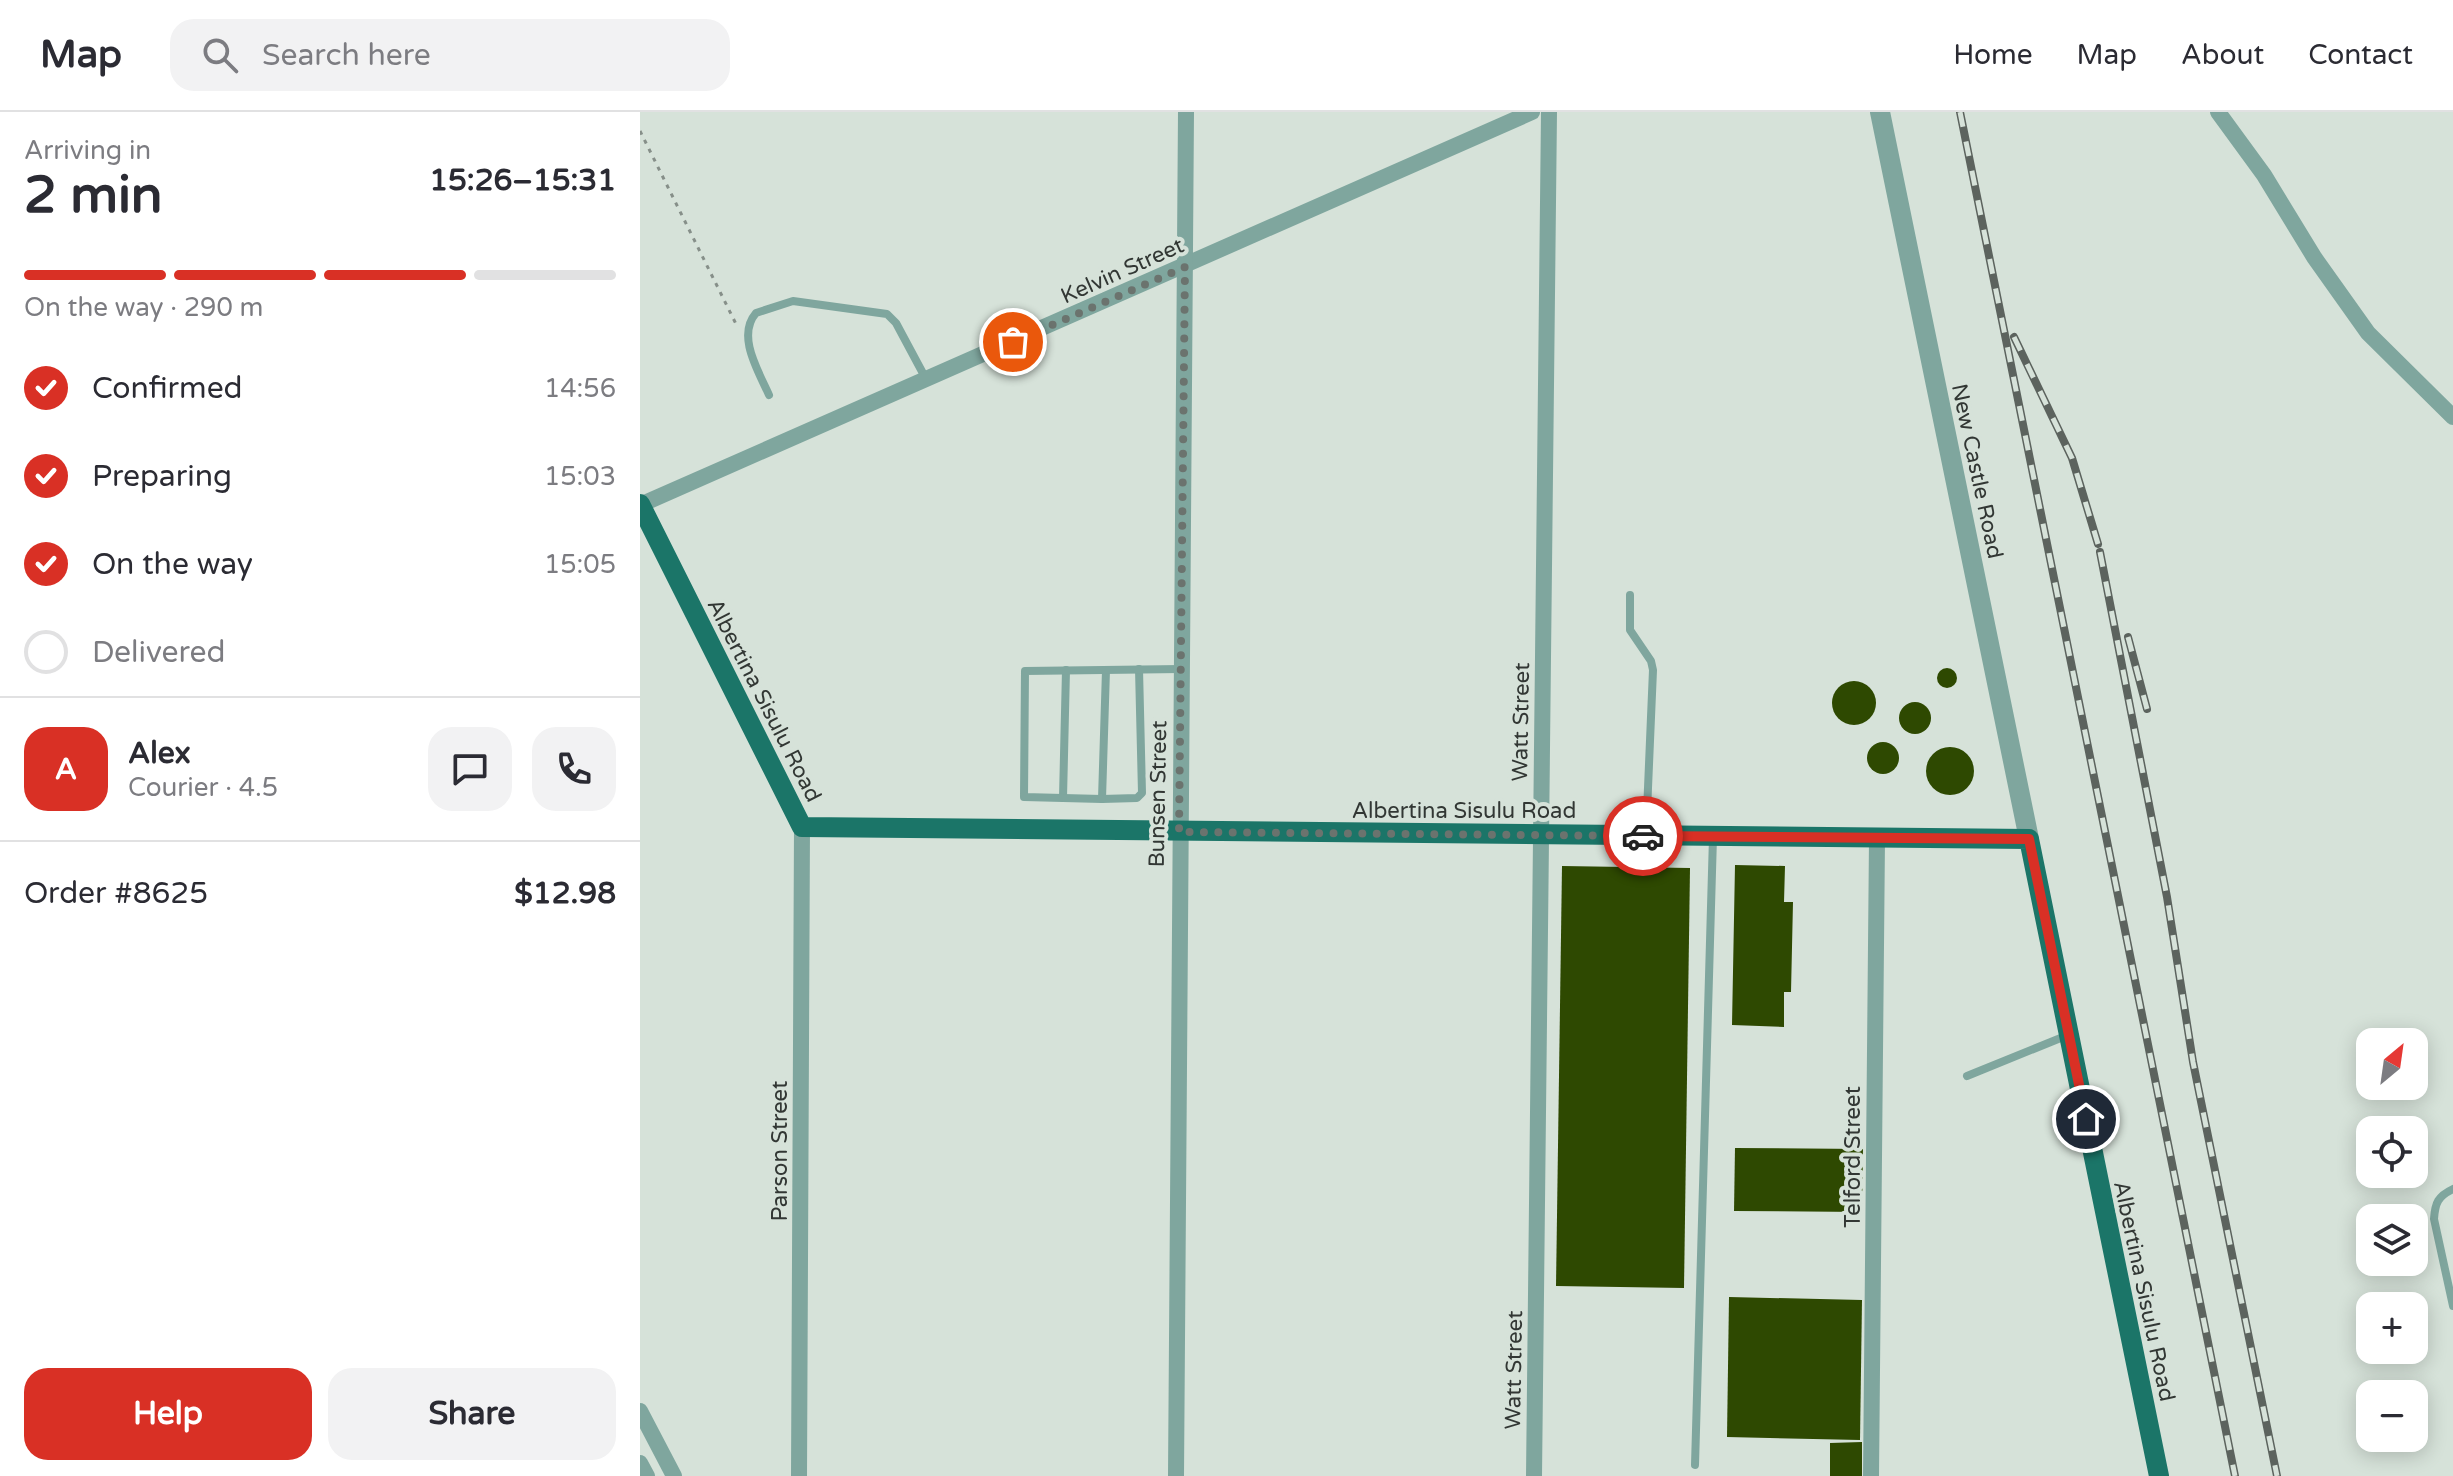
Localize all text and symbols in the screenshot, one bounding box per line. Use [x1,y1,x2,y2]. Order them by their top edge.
search box [170,19,730,91]
text: Map [40,32,122,78]
icon: search [198,33,242,77]
text: Search here [262,37,431,74]
text: Home [1953,38,2033,72]
text: Map [2077,38,2137,72]
text: About [2181,38,2264,72]
text: Contact [2308,38,2413,72]
text: Arriving in [24,135,151,166]
text: 15:26–15:31 [429,162,616,199]
text: 2 min [24,164,163,227]
street label: Kelvin Street [1057,232,1188,310]
text: On the way · 290 m [24,292,263,323]
pin [979,308,1047,376]
icon: bag [991,320,1035,364]
icon: check [24,366,68,410]
text: Confirmed [92,370,243,407]
text: 14:56 [544,373,616,404]
street label: New Castle Road [1946,381,2008,561]
icon: check [24,454,68,498]
text: Preparing [92,458,232,495]
text: 15:03 [544,461,616,492]
icon: check [24,542,68,586]
text: On the way [92,546,253,583]
text: 15:05 [544,549,616,580]
street label: Albertina Sisulu Road [702,595,827,806]
text: Delivered [92,634,226,671]
street label: Watt Street [1507,662,1535,782]
street label: Bunsen Street [1144,720,1172,868]
button: chat [428,727,512,811]
button: phone [532,727,616,811]
text: Alex [128,735,191,772]
text: A [55,751,77,788]
text: Courier · 4.5 [128,772,278,803]
courier [1603,796,1683,876]
street label: Albertina Sisulu Road [1352,798,1576,824]
icon: car [1621,814,1665,858]
text: Order #8625 [24,875,208,912]
text: $12.98 [514,875,616,912]
north arrow [2356,1028,2428,1100]
map controls [2356,1028,2428,1452]
street label: Parson Street [767,1081,793,1221]
pin [2052,1085,2120,1153]
street label: Telford Street [1840,1086,1866,1228]
icon: home [2064,1097,2108,1141]
button: locate [2356,1116,2428,1188]
street label: Albertina Sisulu Road [2108,1179,2180,1404]
button: layers [2356,1204,2428,1276]
button: + [2356,1292,2428,1364]
street label: Watt Street [1500,1310,1528,1430]
button: Help [24,1368,312,1460]
button: Share [328,1368,616,1460]
button: − [2356,1380,2428,1452]

